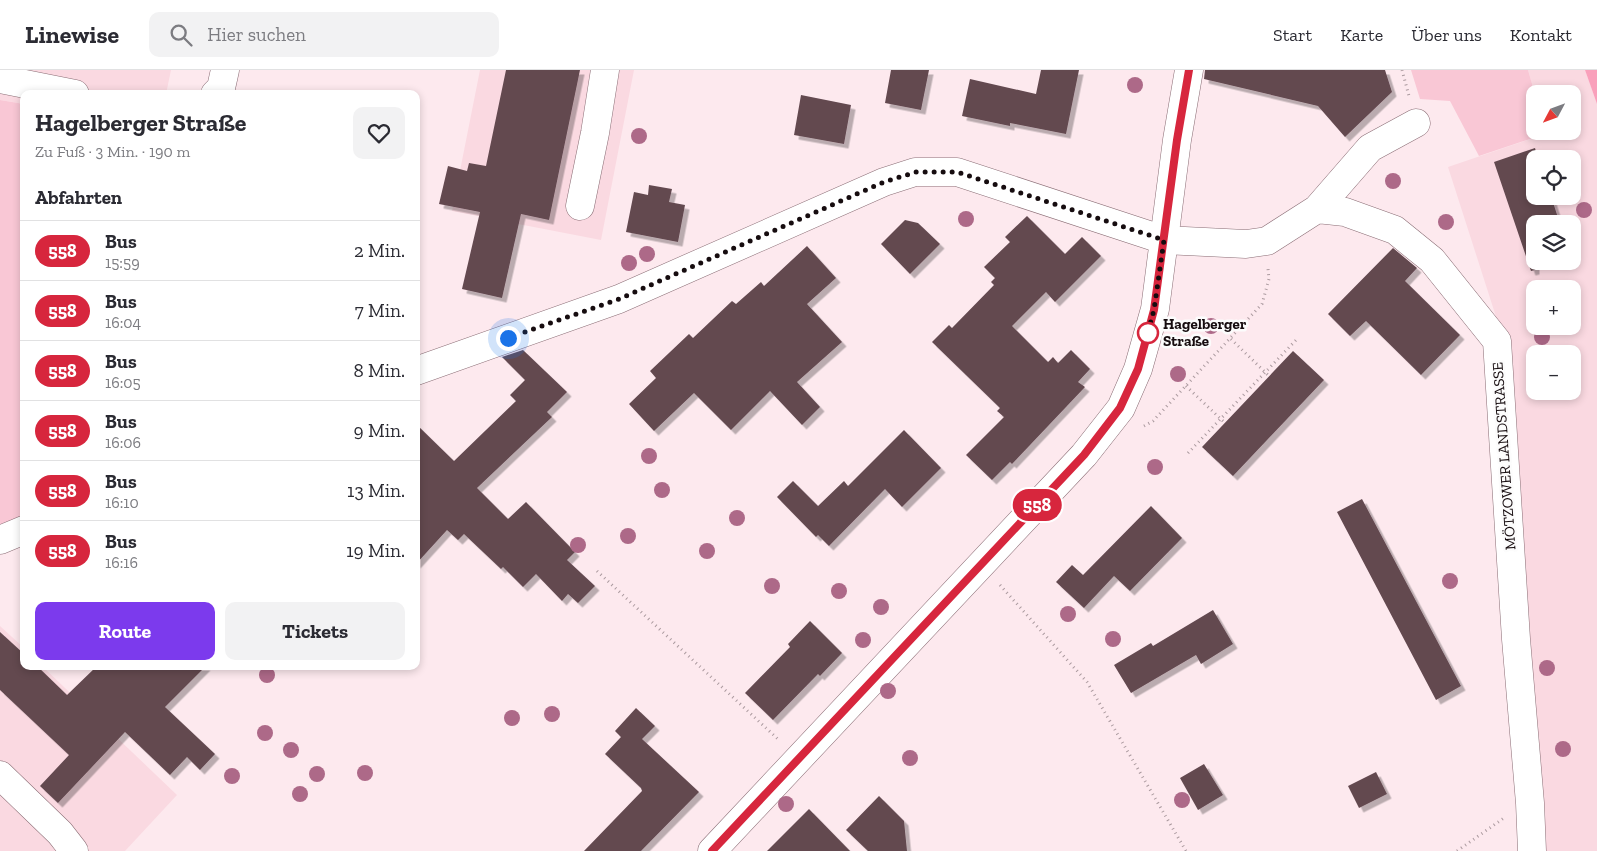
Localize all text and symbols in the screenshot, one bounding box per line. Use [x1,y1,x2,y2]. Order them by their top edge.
search box [149,12,499,57]
text: Linewise [25,20,119,49]
icon: search [167,21,195,49]
text: Hier suchen [207,23,306,46]
text: Start [1273,24,1312,46]
text: Karte [1340,24,1383,46]
text: Über uns [1411,24,1482,46]
text: Kontakt [1510,24,1572,46]
north arrow [1526,85,1581,140]
map controls [1526,85,1581,400]
button: heart [353,107,405,159]
text: Hagelberger Straße [35,108,246,137]
text: Zu Fuß · 3 Min. · 190 m [35,142,190,161]
button: locate [1526,150,1581,205]
text: Abfahrten [35,186,122,209]
button: layers [1526,215,1581,270]
text: Bus [105,230,137,253]
text: 2 Min. [354,239,405,262]
text: 558 [48,240,77,262]
text: 15:59 [105,253,140,272]
button: + [1526,280,1581,335]
text: Bus [105,290,137,313]
text: 7 Min. [355,299,405,322]
text: 558 [48,300,77,322]
text: 16:04 [105,313,141,332]
place label: Hagelberger Straße [1163,315,1247,350]
marker: Hagelberger Straße [1137,322,1159,344]
your location [496,326,521,351]
button: − [1526,345,1581,400]
text: Bus [105,350,137,373]
text: 8 Min. [353,359,405,382]
text: 558 [48,360,77,382]
street label: MÖTZOWER LANDSTRASSE [1488,361,1520,551]
text: 16:05 [105,373,141,392]
text: Bus [105,410,137,433]
text: 9 Min. [354,419,405,442]
text: 558 [48,420,77,442]
text: 16:06 [105,433,141,452]
text: Bus [105,470,137,493]
text: 13 Min. [347,479,405,502]
text: 558 [48,480,77,502]
line badge: 558 [1008,489,1066,521]
text: 16:10 [105,493,139,512]
text: 558 [1023,494,1051,516]
text: Bus [105,530,137,553]
text: 19 Min. [346,539,405,562]
text: 558 [48,540,77,562]
text: 16:16 [105,553,138,572]
button: Route [35,602,215,660]
button: Tickets [225,602,405,660]

